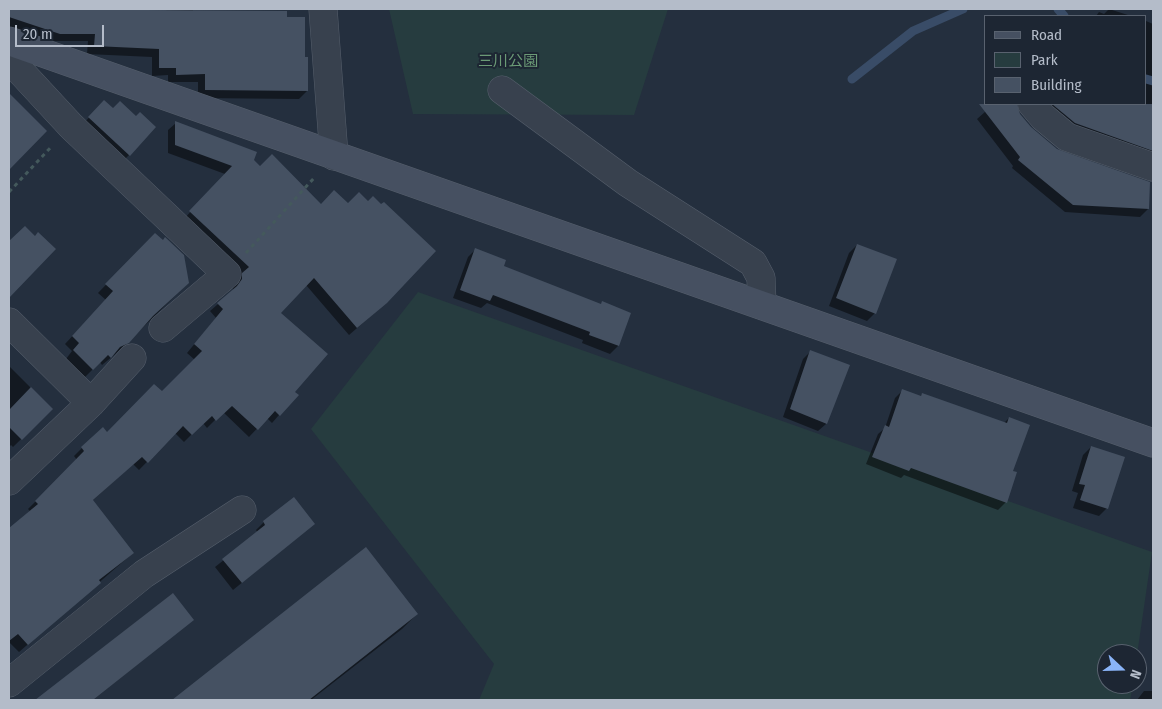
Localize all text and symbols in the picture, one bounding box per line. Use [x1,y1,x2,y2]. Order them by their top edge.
scale bar [18,15,106,47]
legend [984,15,1147,105]
text: 20 m [23,25,53,43]
text: Road [1031,26,1062,44]
text: Park [1031,51,1058,69]
park label: 三川公園 [478,53,538,71]
text: Building [1031,76,1082,94]
north arrow [1097,644,1147,694]
text: N [1126,667,1145,681]

